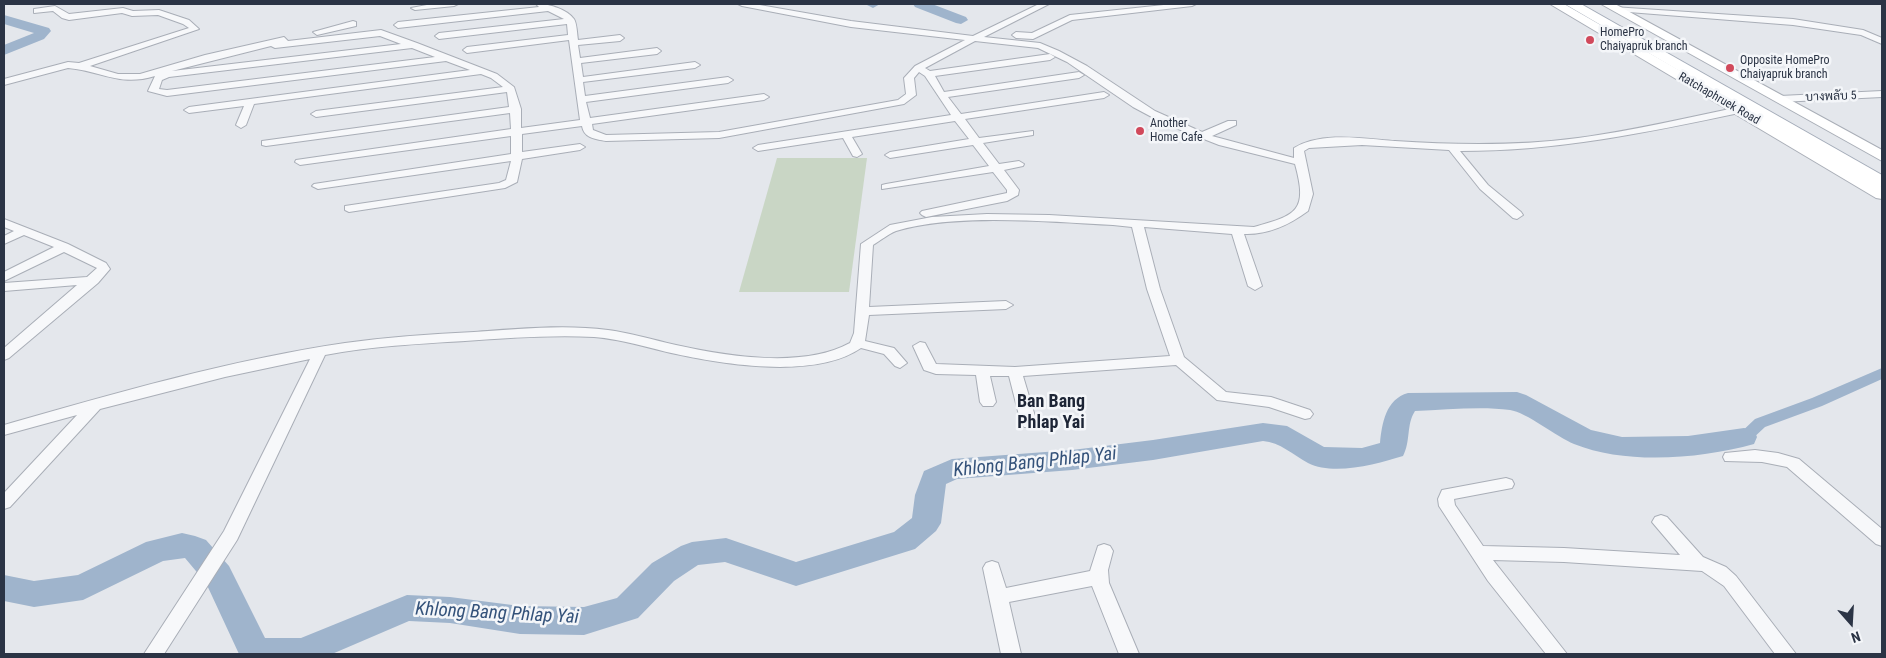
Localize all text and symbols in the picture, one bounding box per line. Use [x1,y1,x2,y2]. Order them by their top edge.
place label: HomePro Chaiyapruk branch [1600,26,1688,54]
marker: HomePro Chaiyapruk branch [1584,34,1596,46]
place label: Opposite HomePro Chaiyapruk branch [1740,54,1830,82]
marker: Opposite HomePro Chaiyapruk branch [1724,62,1736,74]
street label: Ratchaphruek Road [1676,70,1762,128]
street label: บางพลับ 5 [1805,89,1857,105]
place label: Another Home Cafe [1150,117,1203,145]
marker: Another Home Cafe [1134,125,1146,137]
district label: Ban Bang Phlap Yai [1017,391,1085,434]
water label: Khlong Bang Phlap Yai [952,443,1118,483]
water label: Khlong Bang Phlap Yai [415,598,579,630]
north arrow [1826,598,1876,648]
text: N [1849,628,1863,646]

